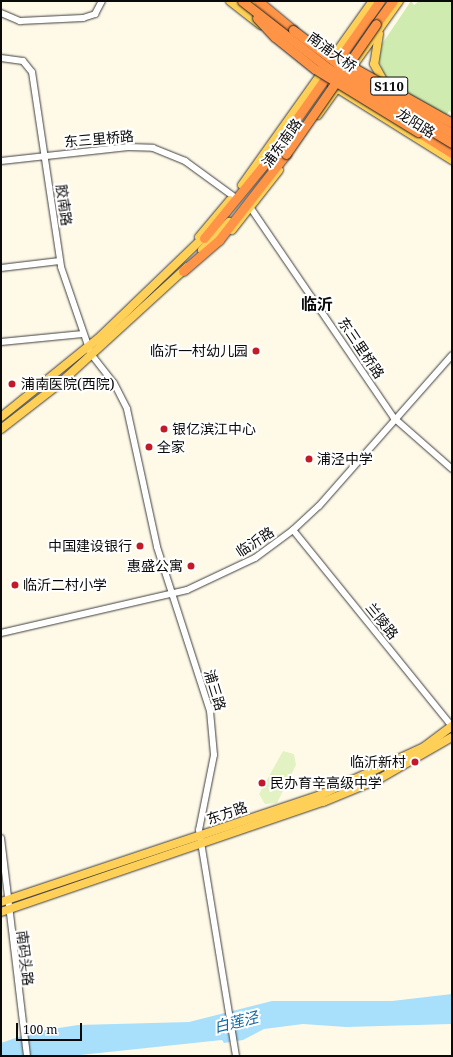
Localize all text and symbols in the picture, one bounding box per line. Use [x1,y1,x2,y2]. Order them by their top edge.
street label: 南浦大桥 [304,29,360,75]
road number: S110 [370,75,408,97]
street label: 龙阳路 [394,105,438,141]
street label: 浦东南路 [259,115,305,171]
street label: 东三里桥路 [63,128,135,150]
street label: 胶南路 [53,183,75,227]
district label: 临沂 [301,294,333,314]
street label: 东三里桥路 [334,314,388,382]
place label: 临沂一村幼儿园 [150,343,248,359]
marker: 临沂一村幼儿园 [251,346,261,356]
place label: 浦南医院(西院) [21,376,115,392]
marker: 浦南医院(西院) [6,378,18,390]
place label: 银亿滨江中心 [172,421,256,437]
marker: 银亿滨江中心 [159,424,169,434]
place label: 全家 [157,439,185,455]
marker: 全家 [144,442,154,452]
place label: 浦泾中学 [317,451,373,467]
marker: 浦泾中学 [304,454,314,464]
street label: 临沂路 [233,524,277,560]
place label: 中国建设银行 [48,538,132,554]
marker: 中国建设银行 [135,541,145,551]
place label: 惠盛公寓 [127,558,183,574]
marker: 惠盛公寓 [186,561,196,571]
place label: 临沂二村小学 [23,577,107,593]
marker: 临沂二村小学 [10,580,20,590]
street label: 兰陵路 [362,599,402,643]
street label: 浦三路 [201,667,229,713]
place label: 临沂新村 [350,754,406,770]
marker: 临沂新村 [409,756,421,768]
place label: 民办育辛高级中学 [270,775,382,791]
marker: 民办育辛高级中学 [257,778,267,788]
street label: 东方路 [204,798,250,828]
street label: 南码头路 [13,929,37,987]
water label: 白莲泾 [212,1008,260,1036]
scale bar [18,1015,84,1041]
text: 100 m [23,1021,58,1038]

